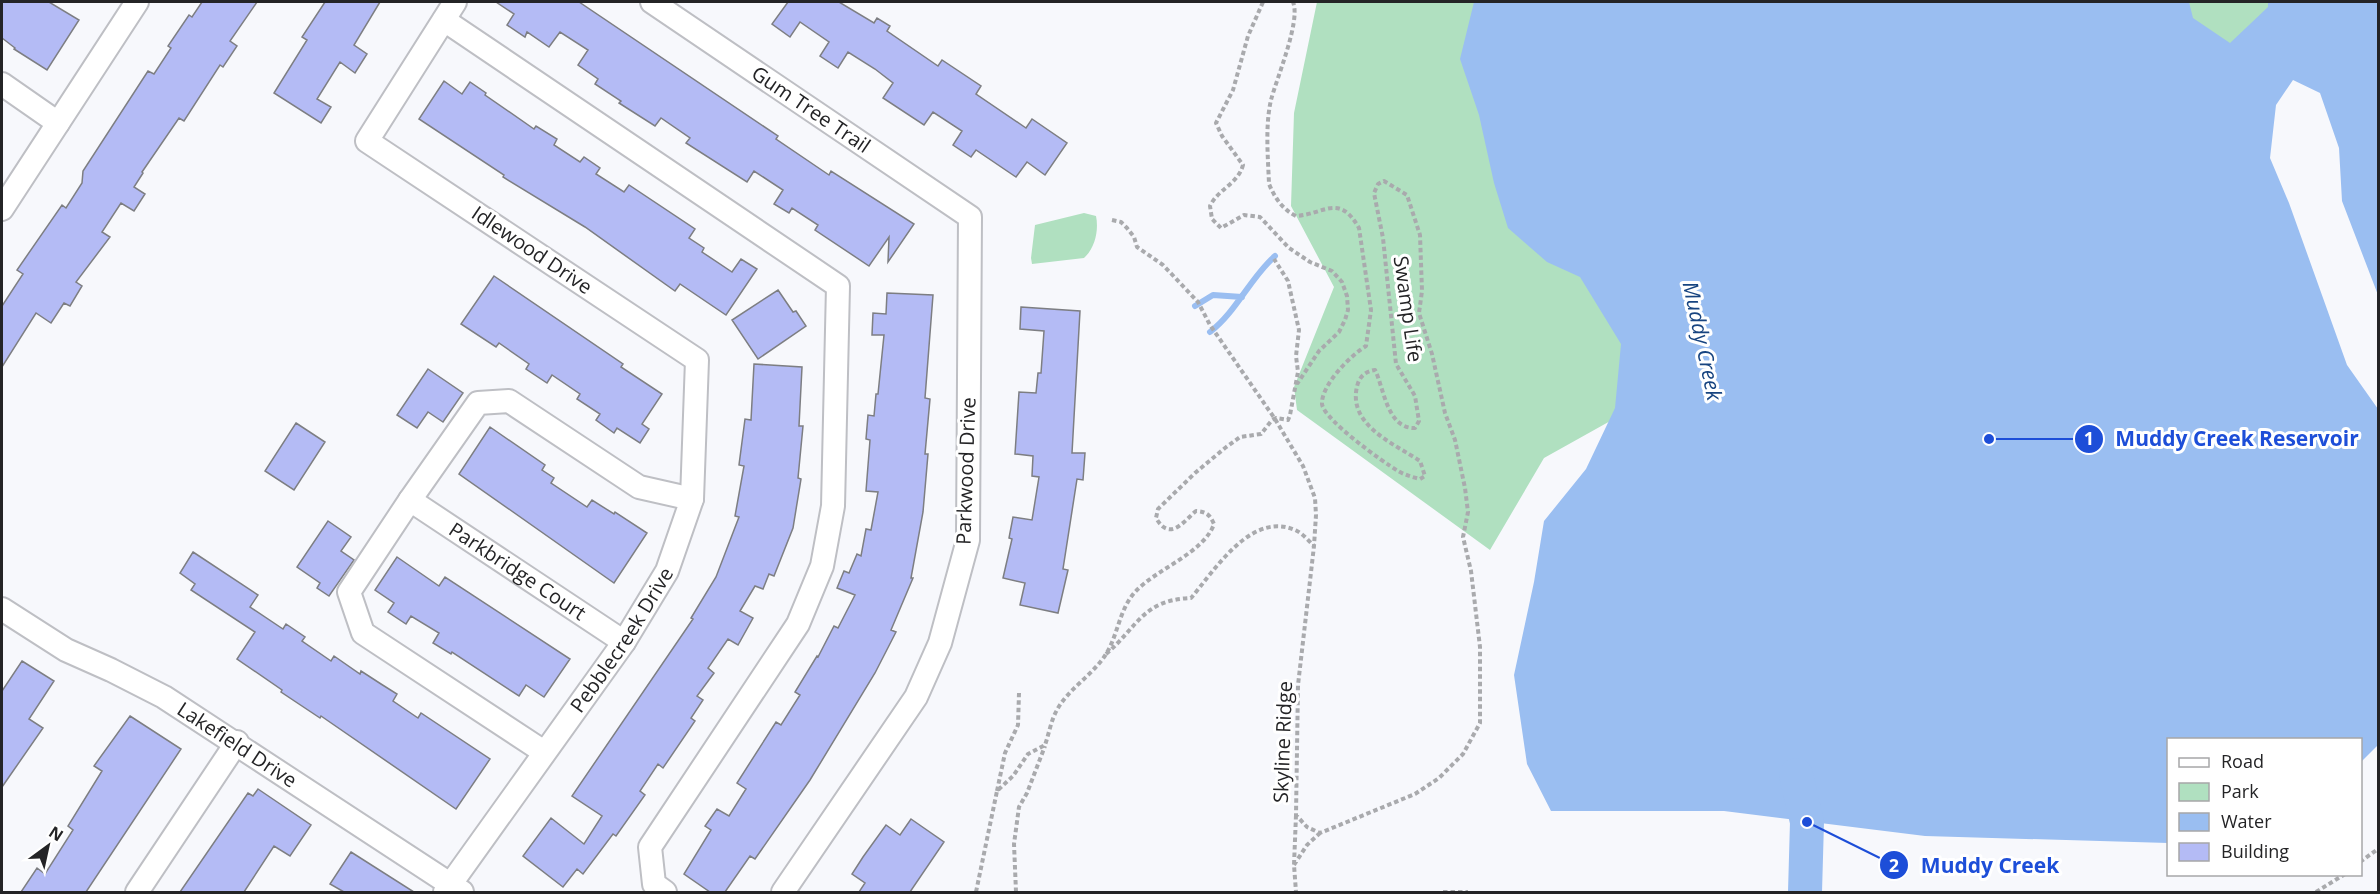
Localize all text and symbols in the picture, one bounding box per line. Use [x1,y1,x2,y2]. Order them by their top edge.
street label: Gum Tree Trail [747,59,876,159]
street label: Idlewood Drive [467,199,598,300]
street label: Swamp Life [1388,254,1429,364]
water label: Muddy Creek [1677,279,1729,404]
street label: Parkwood Drive [949,397,982,545]
callout: Muddy Creek Reservoir [2074,419,2371,458]
text: Muddy Creek Reservoir [2115,424,2359,452]
text: 1 [2084,426,2094,450]
street label: Parkbridge Court [444,516,592,626]
street label: Pebblecreek Drive [564,562,679,718]
street label: Skyline Ridge [1267,681,1298,803]
street label: Lakefield Drive [172,695,302,793]
legend [2167,738,2362,876]
text: Road [2221,749,2264,773]
text: Park [2221,779,2259,803]
text: Water [2221,809,2272,833]
north arrow [18,816,78,876]
text: N [45,821,68,846]
text: Building [2221,839,2289,863]
callout: Muddy Creek [1879,846,2071,885]
text: Muddy Creek [1921,851,2060,879]
text: 2 [1889,853,1899,877]

